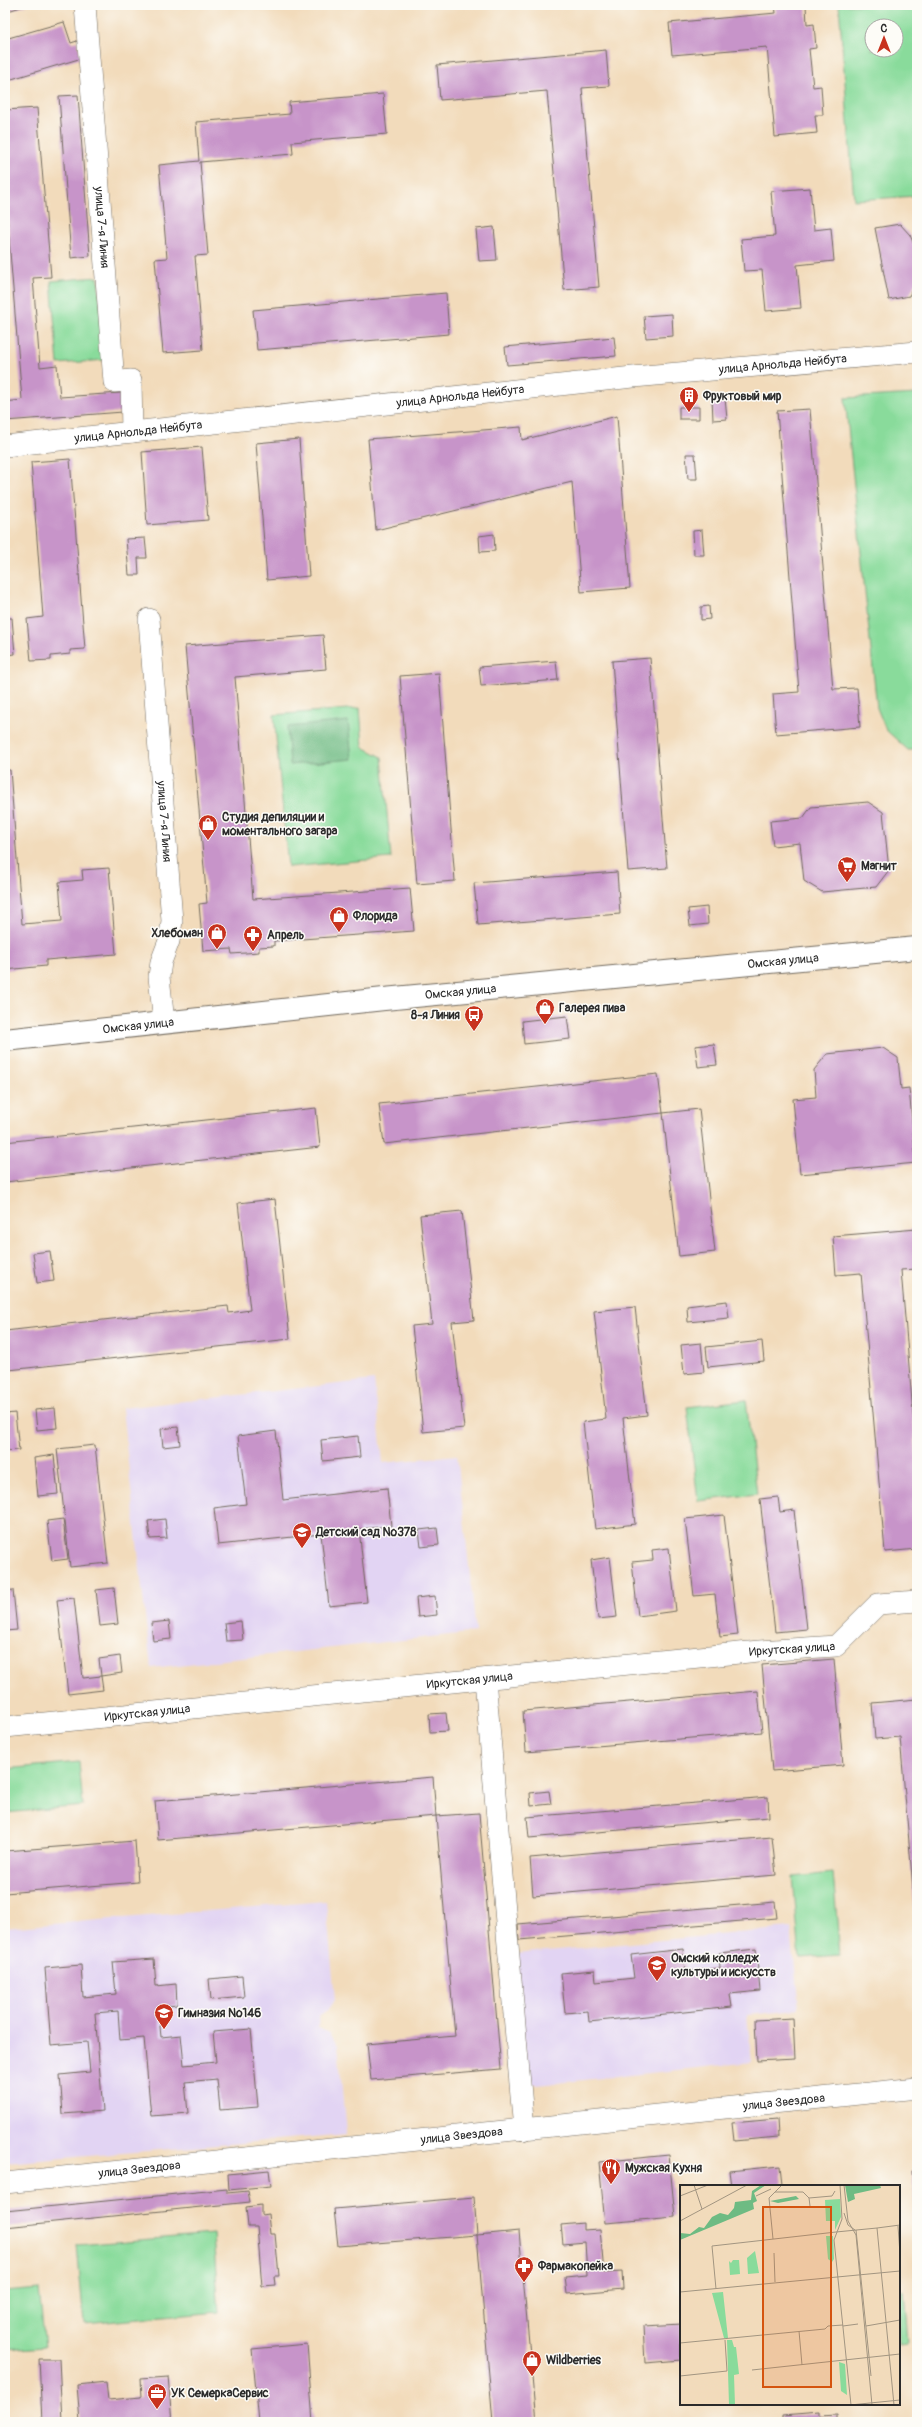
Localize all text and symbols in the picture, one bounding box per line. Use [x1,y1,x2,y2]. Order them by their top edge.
north arrow [864,18,904,58]
text: С [881,22,888,35]
street label: улица 7-я Линия [91,185,113,269]
street label: улица Арнольда Нейбута [717,351,848,377]
street label: улица Арнольда Нейбута [395,381,525,411]
building icon: Фруктовый мир [678,385,700,413]
place label: Фруктовый мир [702,389,782,404]
street label: улица Арнольда Нейбута [72,417,203,446]
street label: улица 7-я Линия [154,779,175,863]
place label: Студия депиляции и моментального загара [222,810,338,839]
shop icon: Студия депиляции и моментального загара [197,813,219,841]
supermarket icon: Магнит [836,855,858,883]
place label: Магнит [861,859,898,874]
shop icon: Флорида [328,905,350,933]
place label: Флорида [352,909,398,924]
shop icon: Хлебоман [206,922,228,950]
pharmacy icon: Апрель [242,924,264,952]
place label: Хлебоман [152,926,203,941]
place label: Апрель [267,928,305,943]
street label: Омская улица [747,950,820,972]
street label: Омская улица [424,981,497,1003]
shop icon: Галерея пива [534,997,556,1025]
place label: Галерея пива [559,1001,626,1016]
bus stop icon: 8-я Линия [463,1004,485,1032]
place label: 8-я Линия [411,1008,460,1023]
street label: Омская улица [102,1014,175,1037]
school or university icon: Детский сад №378 [291,1521,313,1549]
place label: Детский сад №378 [315,1525,416,1540]
street label: Иркутская улица [748,1639,836,1659]
street label: Иркутская улица [426,1668,514,1692]
street label: Иркутская улица [104,1701,191,1724]
place label: Омский колледж культуры и искусств [671,1951,776,1980]
school or university icon: Омский колледж культуры и искусств [646,1954,668,1982]
school or university icon: Гимназия №146 [153,2002,175,2030]
place label: Гимназия №146 [178,2006,261,2021]
street label: улица Звездова [741,2090,826,2114]
street label: улица Звездова [419,2124,504,2147]
street label: улица Звездова [96,2157,181,2181]
restaurant icon: Мужская Кухня [600,2157,622,2185]
place label: Мужская Кухня [625,2161,703,2176]
inset map [680,2185,900,2405]
pharmacy icon: Фармакопейка [513,2255,535,2283]
place label: Фармакопейка [537,2259,613,2274]
shop icon: Wildberries [521,2349,543,2377]
place label: Wildberries [546,2353,602,2368]
office icon: УК СемеркаСервис [146,2382,168,2410]
place label: УК СемеркаСервис [171,2386,269,2401]

